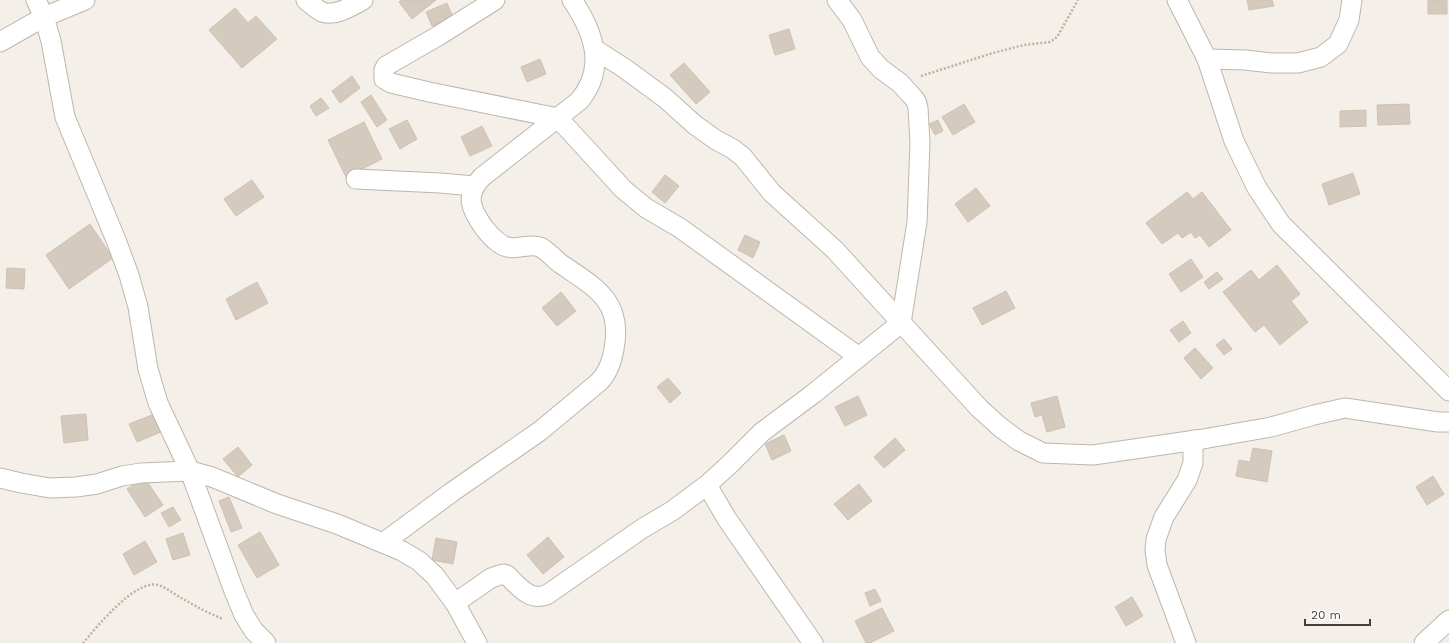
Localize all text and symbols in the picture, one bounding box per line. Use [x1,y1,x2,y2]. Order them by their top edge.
scale bar [1305,601,1370,627]
text: 20 m [1311,608,1341,622]

